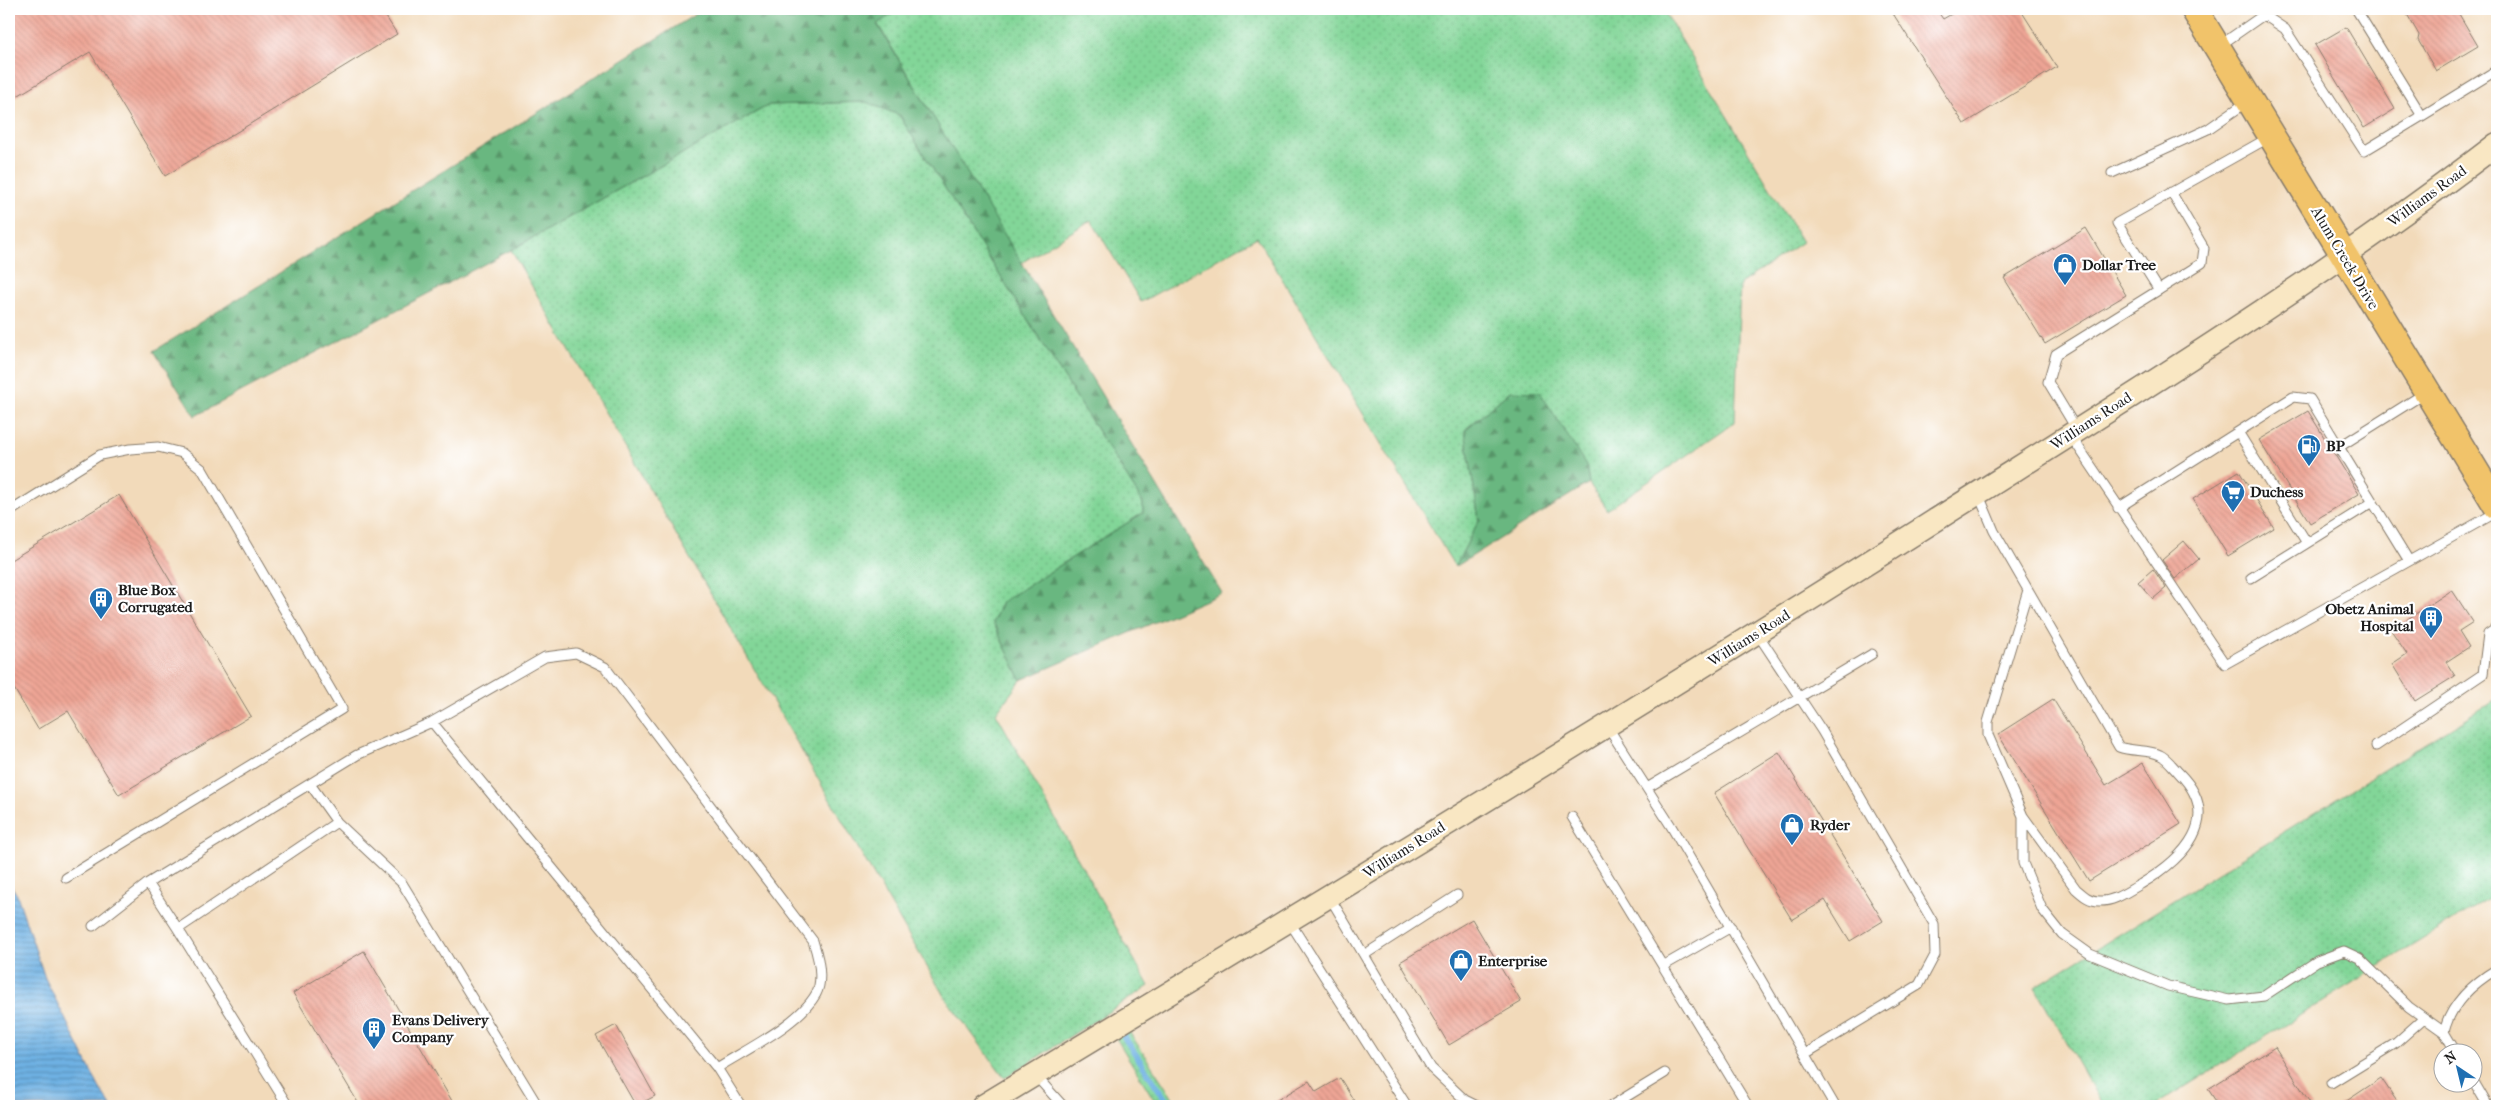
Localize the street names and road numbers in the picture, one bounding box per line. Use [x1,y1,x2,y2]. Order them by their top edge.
street label: Williams Road [2383,161,2471,231]
street label: Alum Creek Drive [2307,203,2383,313]
street label: Williams Road [2046,388,2136,455]
street label: Williams Road [1704,605,1794,671]
street label: Williams Road [1359,817,1449,883]

